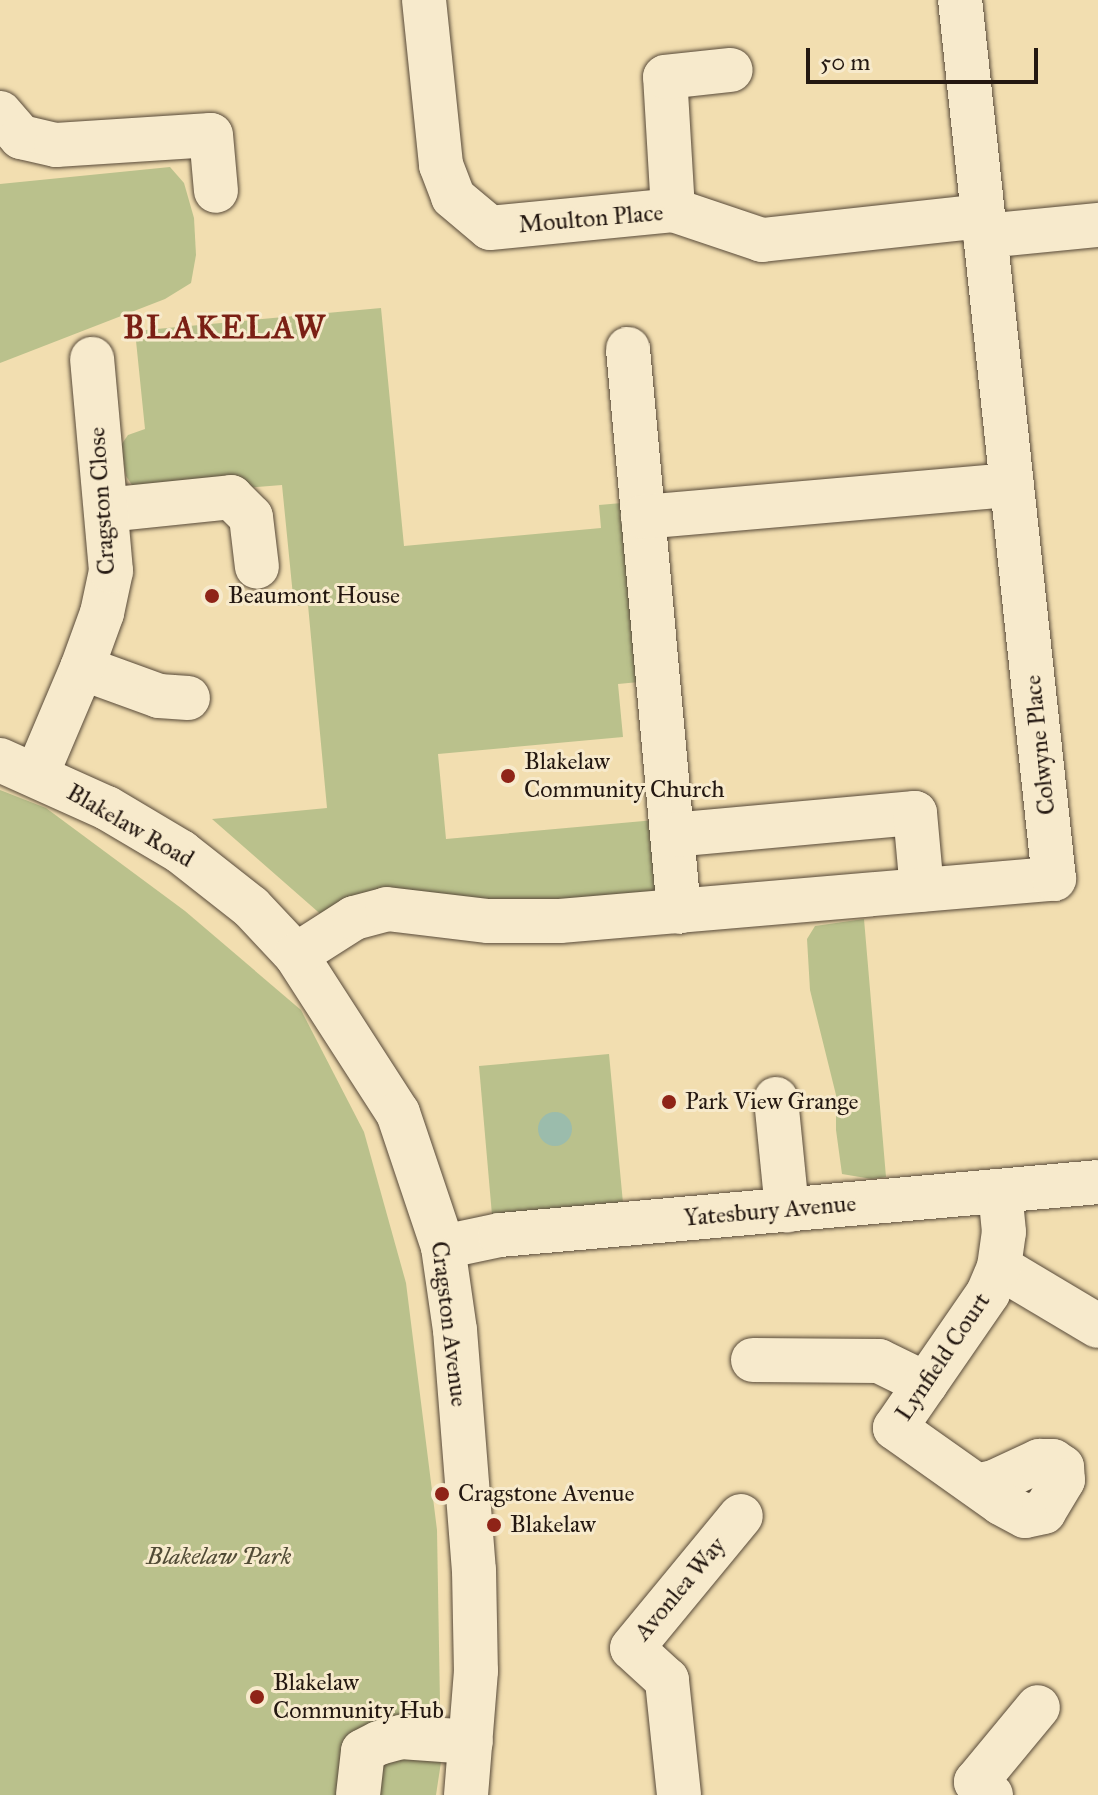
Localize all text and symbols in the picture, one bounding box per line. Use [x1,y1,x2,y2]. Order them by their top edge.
scale bar [810,32,1042,82]
text: 50 m [820,47,870,77]
street label: Moulton Place [517,198,665,240]
district label: BLAKELAW [123,309,327,347]
street label: Cragston Close [82,426,122,576]
place label: Beaumont House [228,582,400,610]
marker: Beaumont House [203,587,221,605]
street label: Colwyne Place [1018,674,1062,816]
place label: Blakelaw Community Church [524,748,725,804]
marker: Blakelaw Community Church [499,767,517,785]
street label: Blakelaw Road [61,778,199,874]
place label: Park View Grange [685,1088,858,1116]
marker: Park View Grange [660,1093,678,1111]
street label: Yatesbury Avenue [683,1189,857,1233]
street label: Cragston Avenue [425,1240,473,1408]
street label: Lynfield Court [890,1288,996,1426]
place label: Cragstone Avenue [458,1480,634,1508]
marker: Cragstone Avenue [433,1485,451,1503]
place label: Blakelaw [510,1511,596,1539]
marker: Blakelaw [485,1516,503,1534]
street label: Avonlea Way [628,1531,732,1647]
park label: Blakelaw Park [147,1543,291,1571]
place label: Blakelaw Community Hub [273,1669,444,1725]
marker: Blakelaw Community Hub [248,1688,266,1706]

